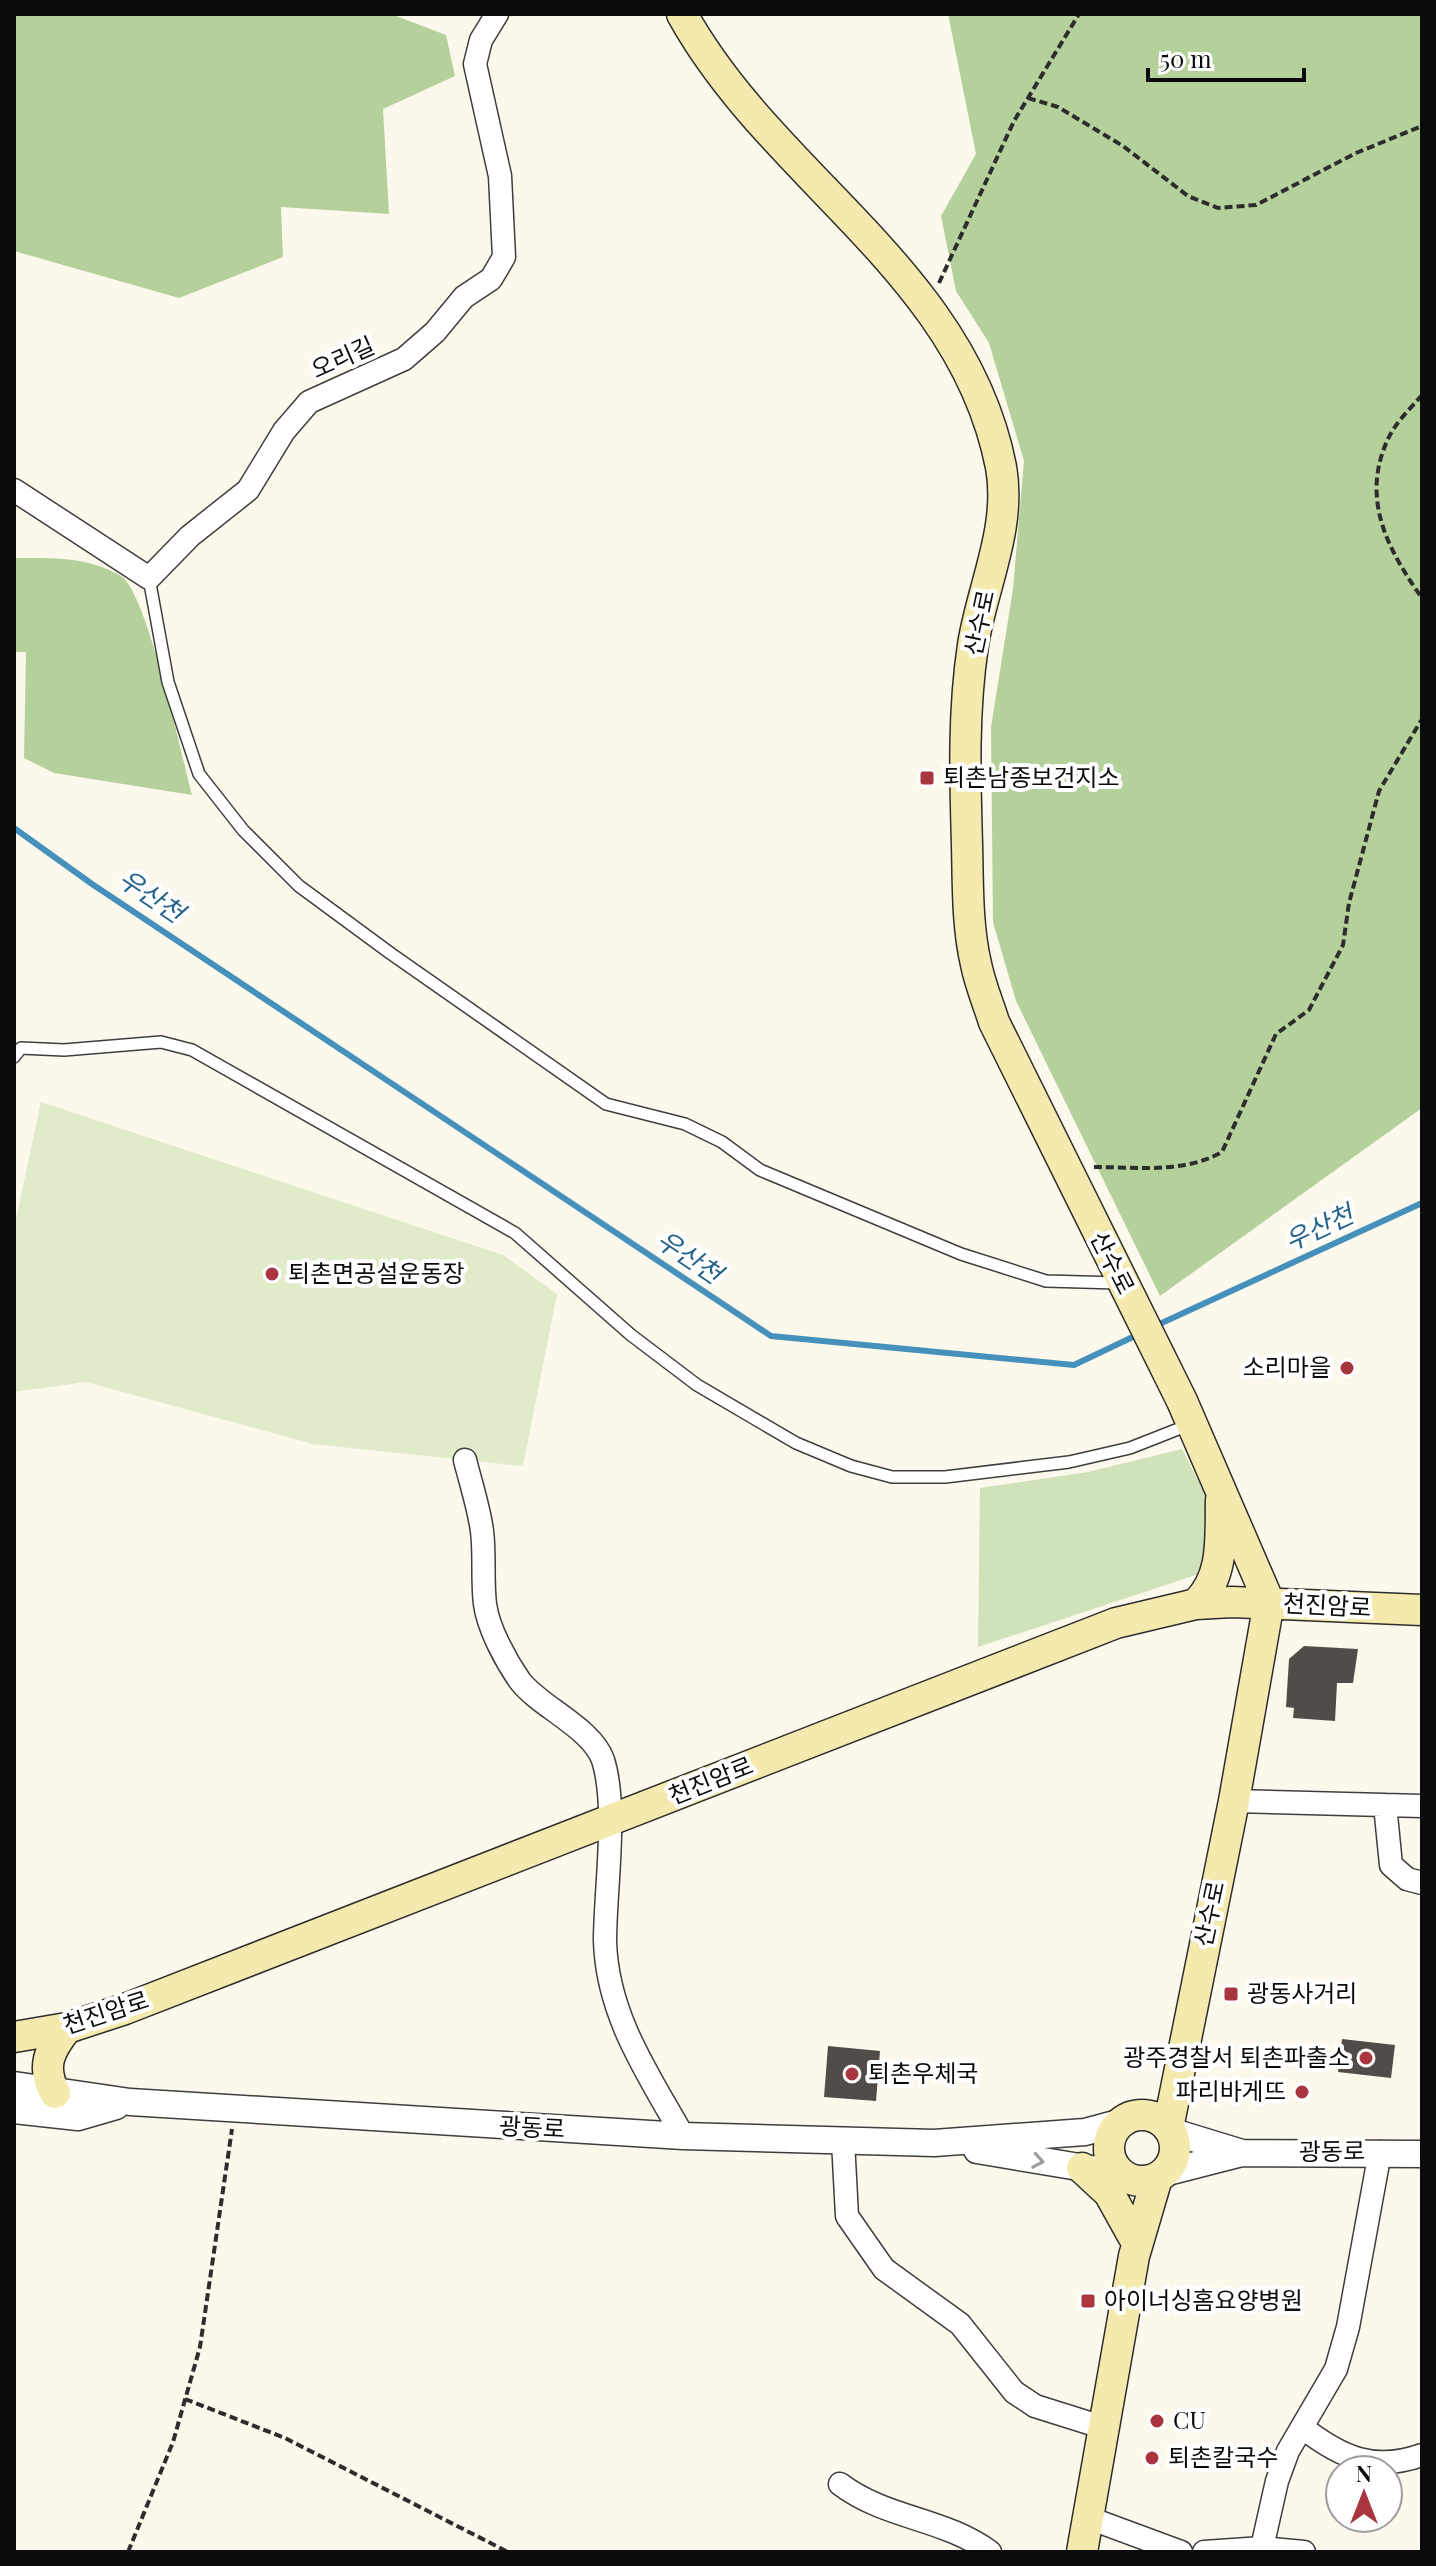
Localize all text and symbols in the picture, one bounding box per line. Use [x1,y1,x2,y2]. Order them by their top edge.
scale bar [1148,32,1304,82]
text: 50 m [1160,42,1212,74]
street label: 오리길 [305,328,379,384]
street label: 산수로 [956,587,1001,658]
place label: 퇴촌남종보건지소 [943,760,1120,792]
marker: 퇴촌남종보건지소 [918,769,936,787]
water label: 우산천 [112,860,194,931]
water label: 우산천 [1278,1194,1361,1258]
water label: 우산천 [650,1221,732,1292]
street label: 산수로 [1084,1225,1143,1299]
place label: 퇴촌면공설운동장 [288,1256,465,1288]
marker: 퇴촌면공설운동장 [263,1265,281,1283]
place label: 소리마을 [1243,1350,1331,1382]
marker: 소리마을 [1338,1359,1356,1377]
street label: 천진암로 [1282,1586,1372,1622]
street label: 천진암로 [663,1748,757,1811]
street label: 산수로 [1186,1878,1231,1949]
place label: 광동사거리 [1247,1976,1357,2008]
street label: 천진암로 [58,1982,152,2040]
marker: 광동사거리 [1222,1985,1240,2003]
place label: 광주경찰서 퇴촌파출소 [1123,2040,1350,2072]
marker: 광주경찰서 퇴촌파출소 [1357,2049,1375,2067]
place label: 퇴촌우체국 [868,2056,978,2088]
marker: 퇴촌우체국 [843,2065,861,2083]
place label: 파리바게뜨 [1176,2074,1286,2106]
marker: 파리바게뜨 [1293,2083,1311,2101]
street label: 광동로 [498,2108,566,2144]
street label: 광동로 [1299,2133,1365,2167]
one-way arrow [1031,2151,1045,2168]
place label: 아이너싱홈요양병원 [1104,2283,1303,2315]
marker: 아이너싱홈요양병원 [1079,2292,1097,2310]
place label: CU [1173,2403,1206,2435]
marker: CU [1148,2412,1166,2430]
place label: 퇴촌칼국수 [1168,2440,1278,2472]
marker: 퇴촌칼국수 [1143,2449,1161,2467]
north arrow [1324,2454,1404,2534]
text: N [1356,2458,1372,2488]

